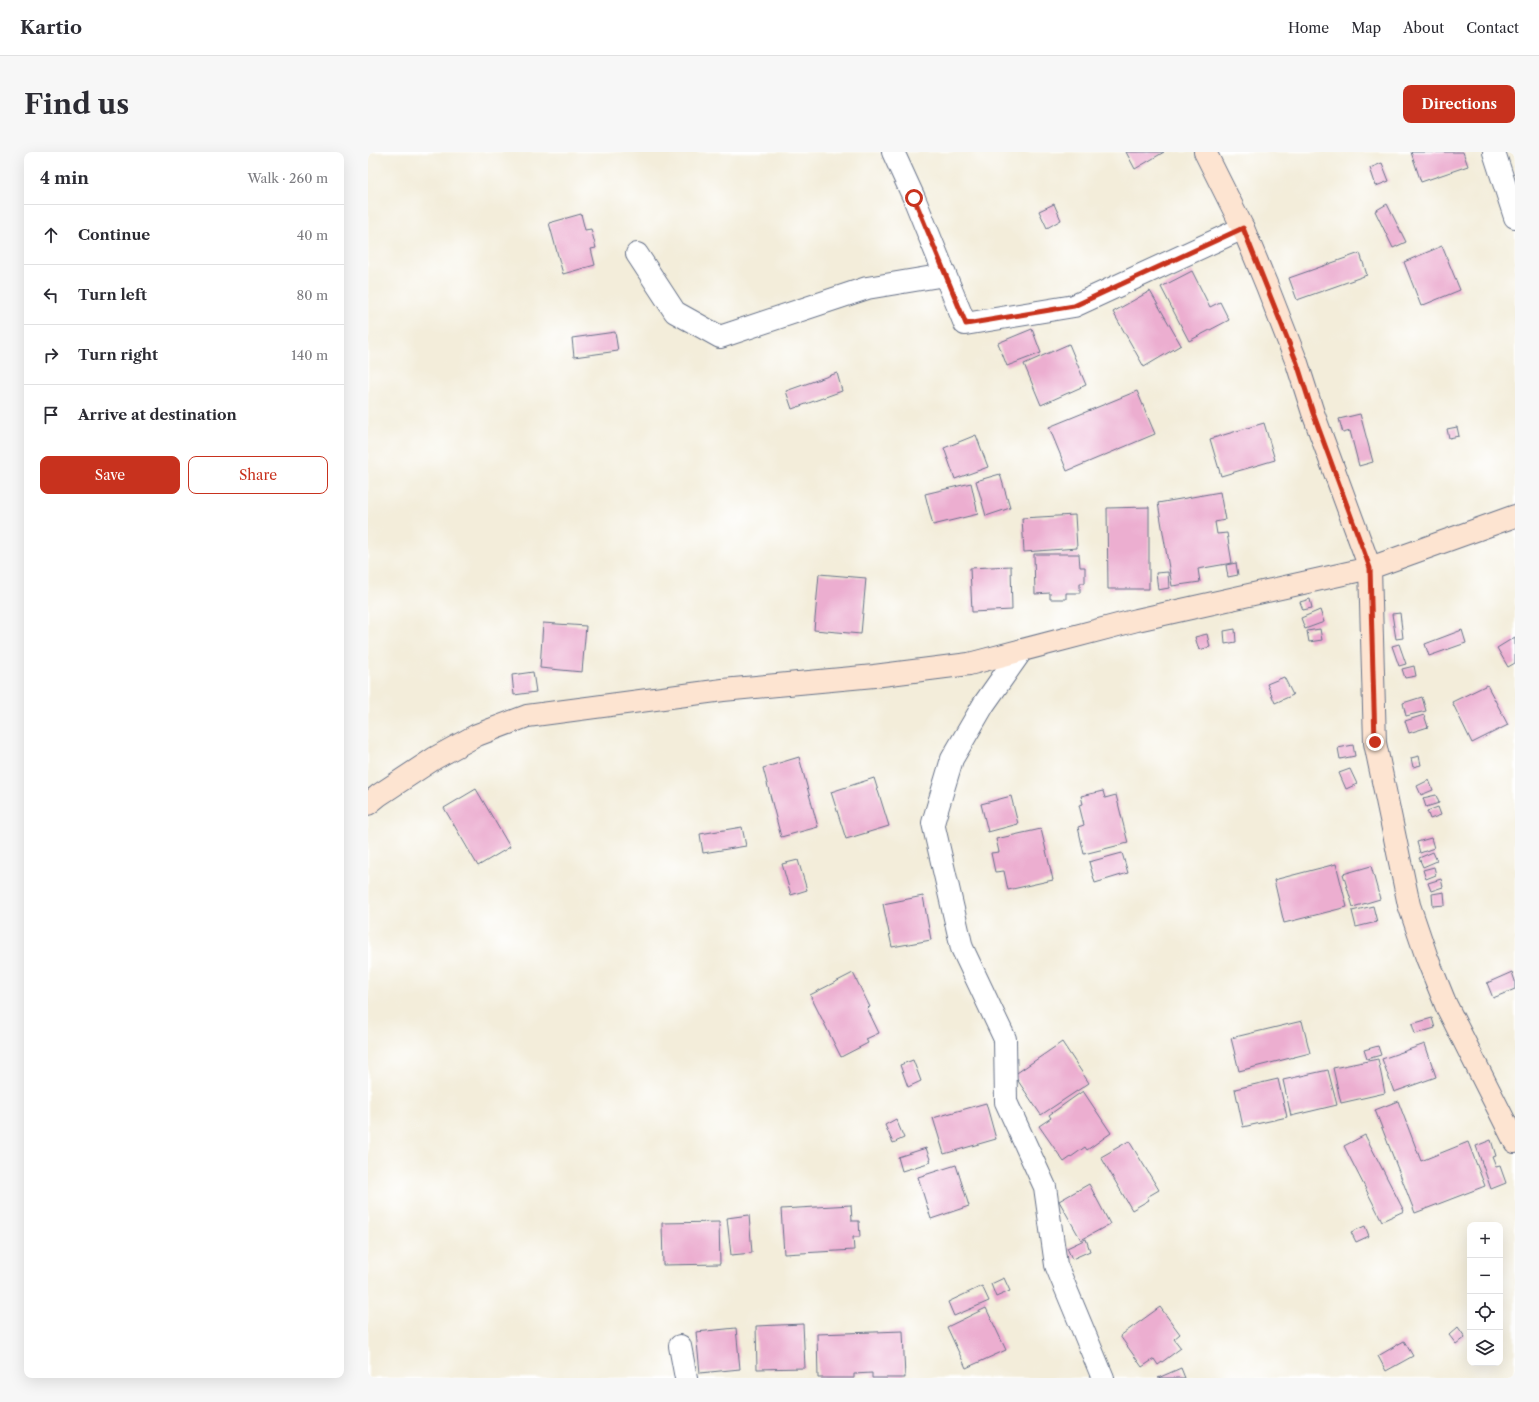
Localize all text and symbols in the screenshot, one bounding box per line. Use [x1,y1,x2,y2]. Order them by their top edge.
text: Kartio [20,16,82,39]
text: Home [1288,19,1329,37]
text: Map [1351,19,1381,37]
text: About [1403,19,1444,37]
text: Contact [1466,19,1519,37]
button: Directions [1403,85,1515,123]
text: Find us [24,87,129,121]
text: 4 min [40,168,89,188]
text: Walk · 260 m [247,170,328,186]
route start [905,189,923,207]
icon: ahead [40,224,62,246]
text: Continue [78,225,150,244]
text: 40 m [297,227,328,243]
icon: left [40,284,62,306]
text: Turn left [78,285,147,304]
text: 80 m [296,287,328,303]
icon: right [40,344,62,366]
text: Turn right [78,345,158,364]
text: 140 m [291,347,328,363]
icon: arrive [40,404,62,426]
text: Arrive at destination [78,405,237,424]
button: Save [40,456,180,494]
button: Share [188,456,328,494]
route end [1366,733,1384,751]
map controls [1467,1222,1503,1366]
button: + [1467,1222,1503,1258]
button: − [1467,1258,1503,1294]
button: locate [1467,1294,1503,1330]
button: layers [1467,1330,1503,1366]

